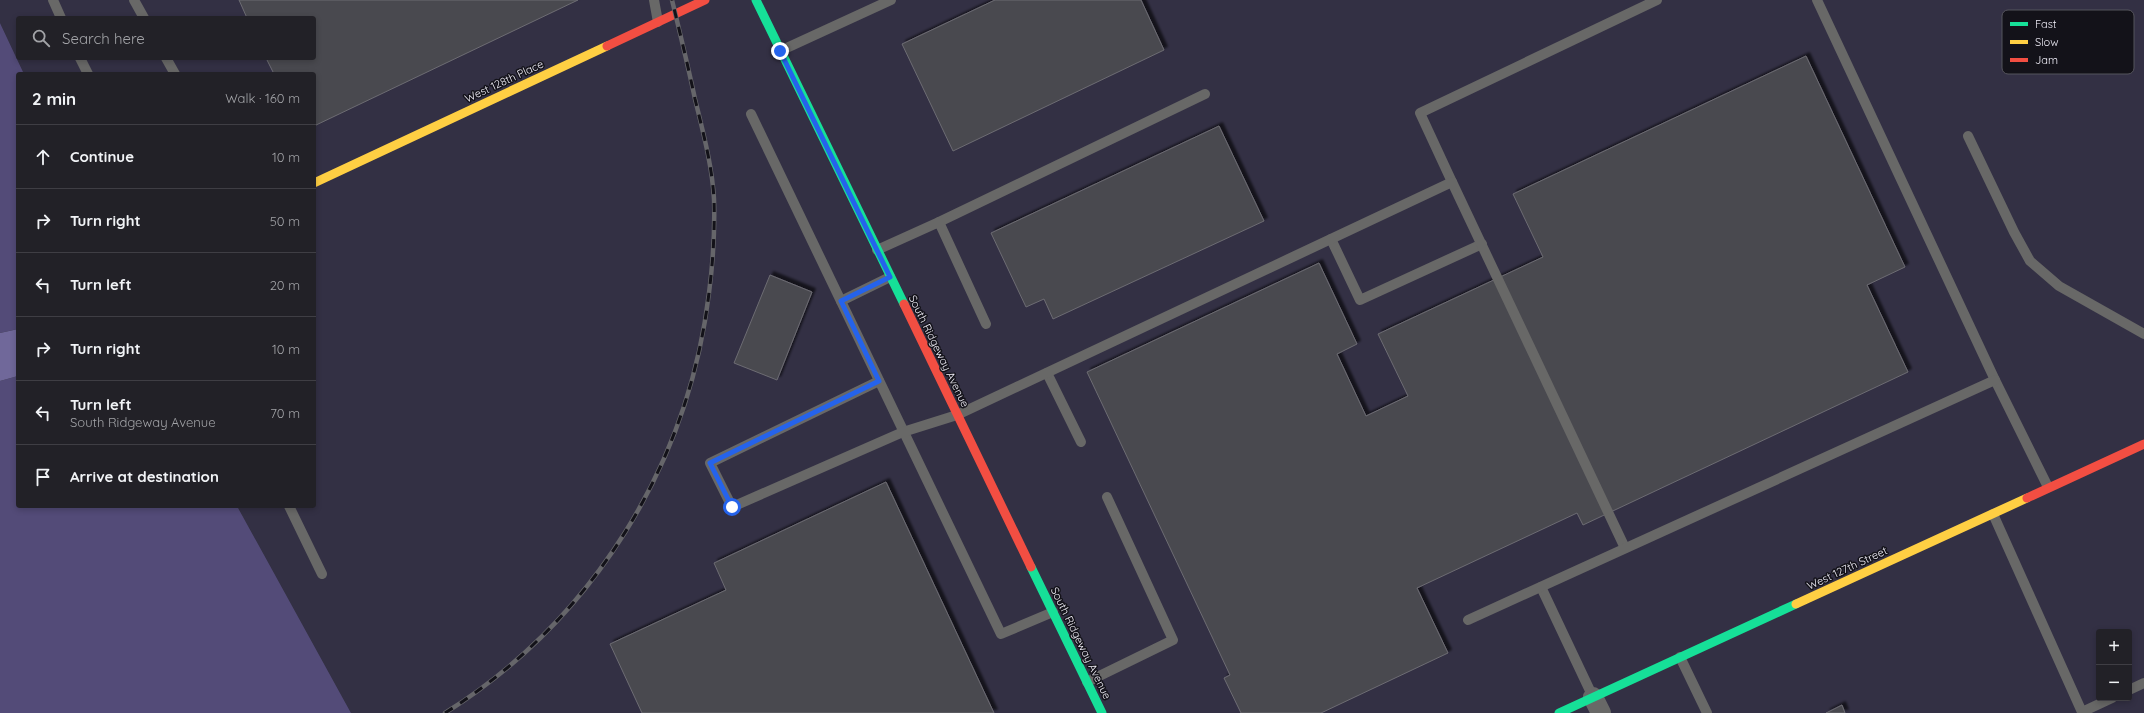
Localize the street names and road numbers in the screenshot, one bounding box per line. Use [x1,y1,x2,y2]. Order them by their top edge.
street label: West 128th Place [462,57,546,105]
street label: South Ridgeway Avenue [906,293,972,409]
street label: West 127th Street [1805,543,1890,593]
street label: South Ridgeway Avenue [1048,585,1114,701]

